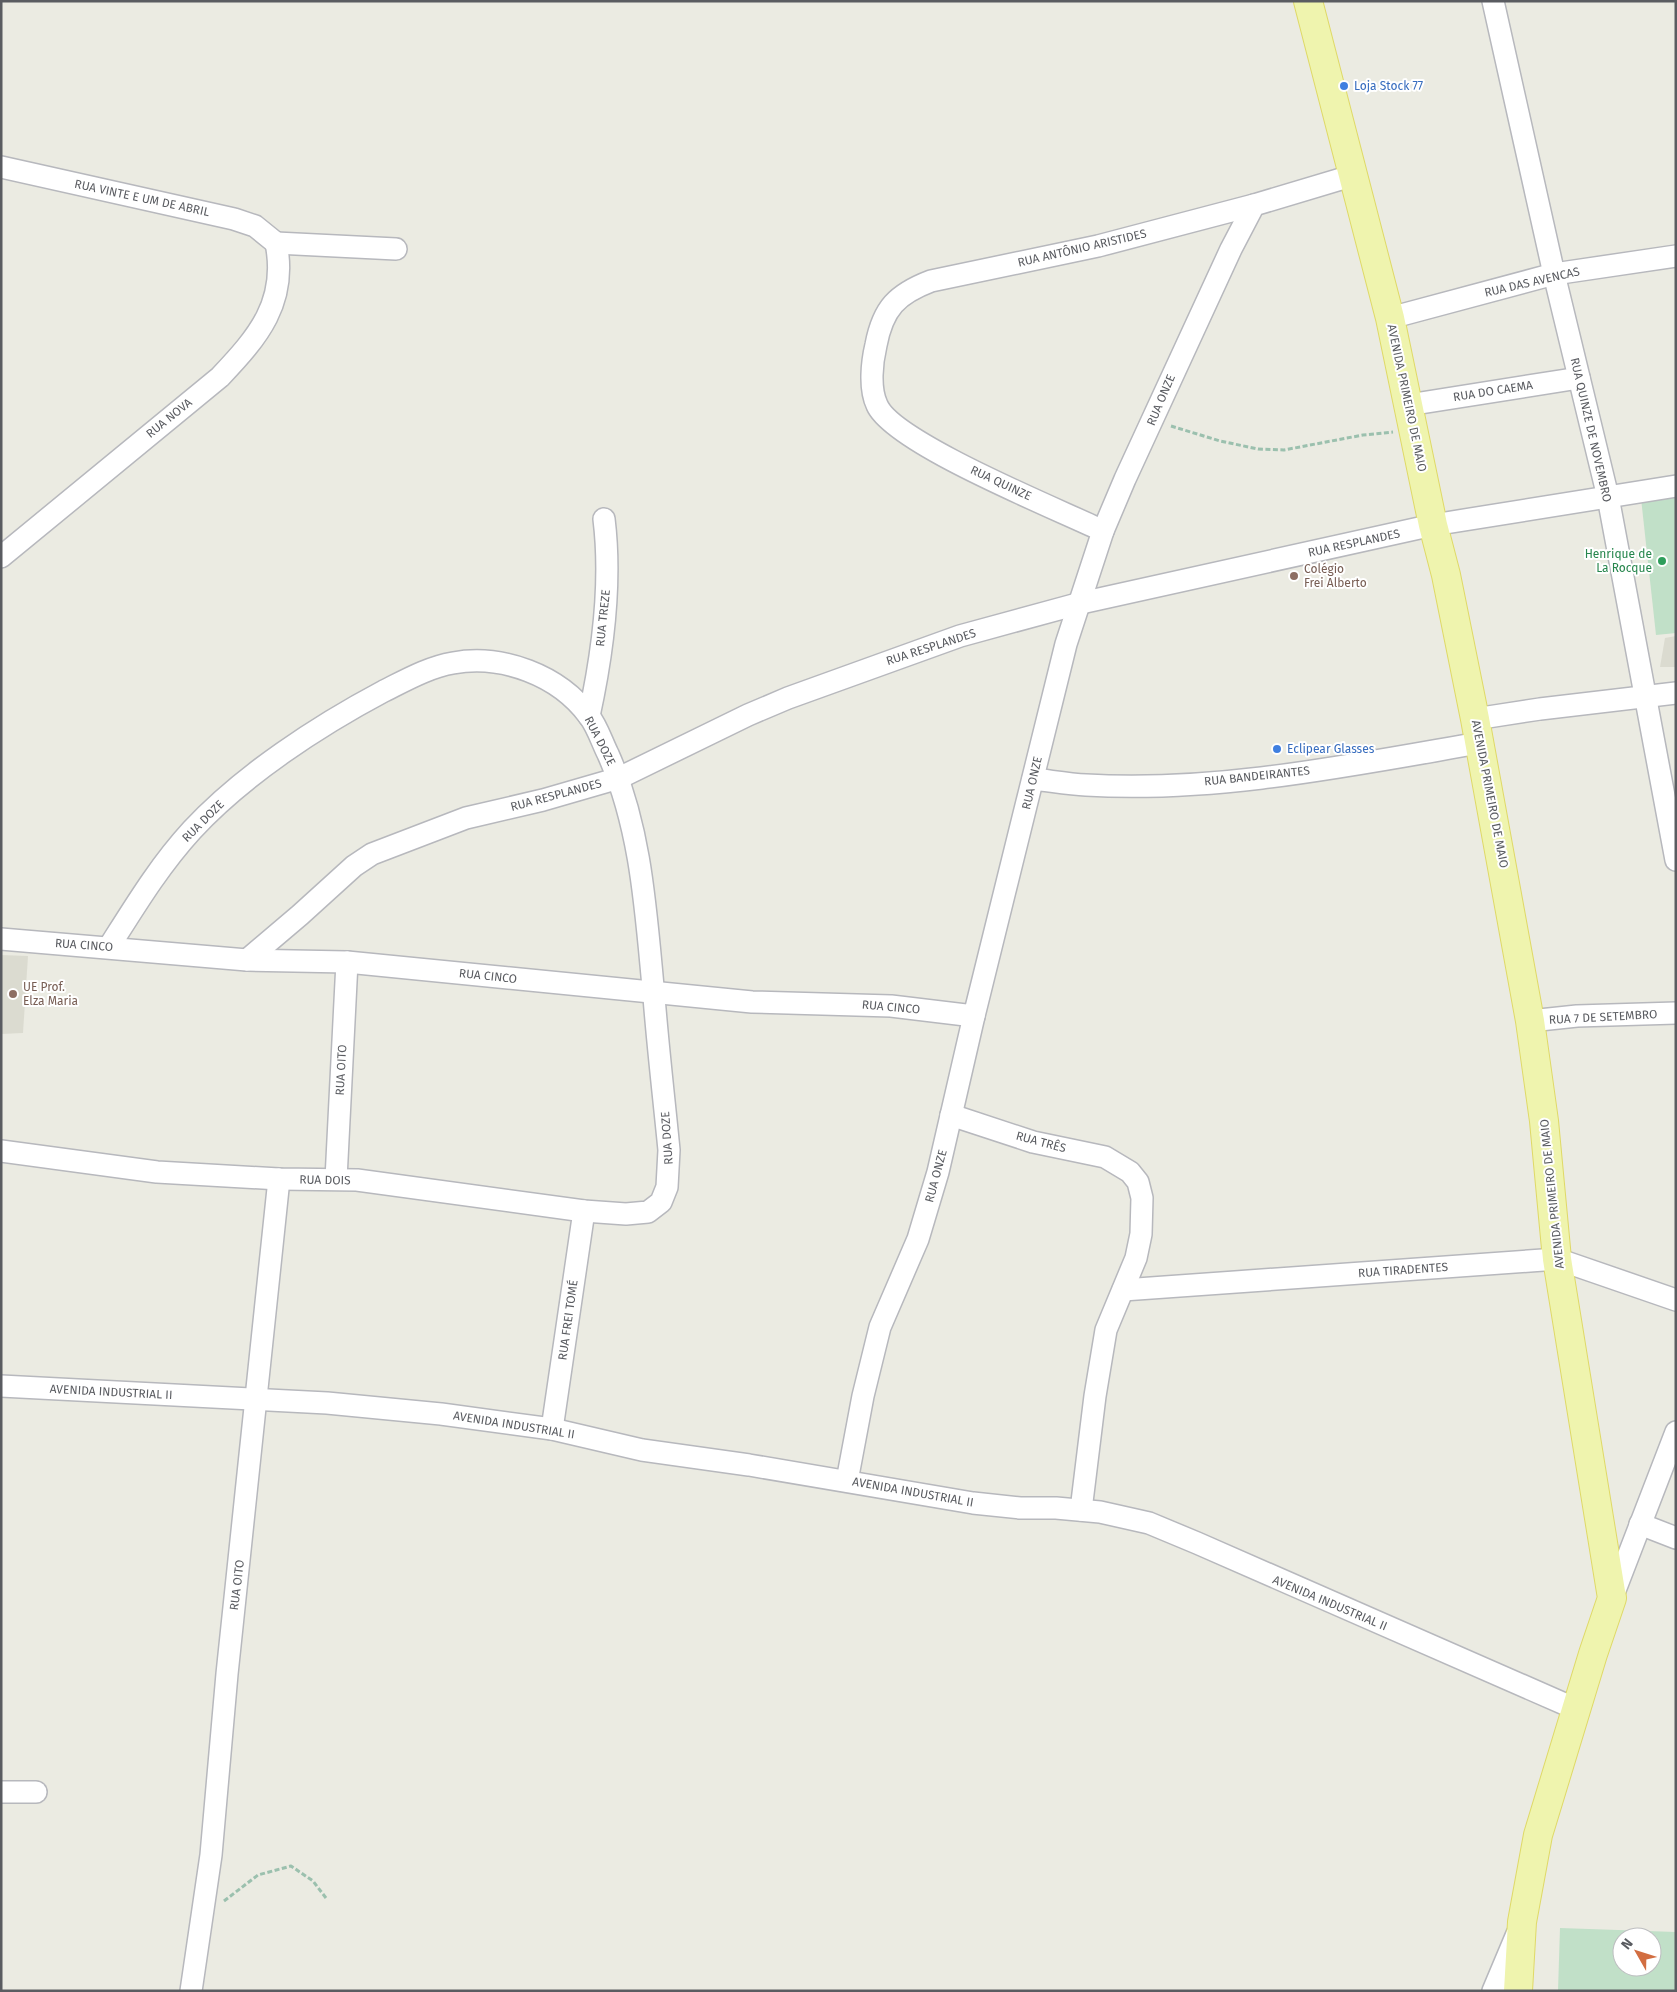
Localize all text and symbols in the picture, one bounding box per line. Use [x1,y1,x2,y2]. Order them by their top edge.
place label: Loja Stock 77 [1354,79,1423,93]
marker: Loja Stock 77 [1338,80,1350,92]
street label: RUA VINTE E UM DE ABRIL [73,177,211,219]
street label: RUA ANTÔNIO ARISTIDES [1016,225,1148,270]
street label: RUA DAS AVENCAS [1483,264,1581,300]
street label: AVENIDA PRIMEIRO DE MAIO [1385,323,1429,473]
street label: RUA QUINZE DE NOVEMBRO [1568,356,1614,504]
street label: RUA ONZE [1144,372,1178,428]
street label: RUA DO CAEMA [1452,378,1534,404]
street label: RUA NOVA [143,395,195,441]
street label: RUA QUINZE [968,463,1034,503]
street label: RUA RESPLANDES [1307,526,1402,560]
place label: Henrique de La Rocque [1585,547,1652,575]
marker: Henrique de La Rocque [1656,555,1668,567]
place label: Colégio Frei Alberto [1304,562,1367,590]
marker: Colégio Frei Alberto [1288,570,1300,582]
street label: RUA TREZE [593,589,613,647]
street label: RUA RESPLANDES [884,626,978,668]
street label: RUA DOZE [582,714,618,768]
street label: AVENIDA PRIMEIRO DE MAIO [1469,719,1511,869]
place label: Eclipear Glasses [1287,742,1375,756]
marker: Eclipear Glasses [1271,743,1283,755]
street label: RUA ONZE [1019,755,1045,811]
street label: RUA BANDEIRANTES [1203,763,1311,789]
street label: RUA RESPLANDES [509,776,604,814]
street label: RUA DOZE [179,797,227,845]
street label: RUA CINCO [54,936,114,954]
street label: RUA CINCO [458,966,518,986]
place label: UE Prof. Elza Maria [23,980,78,1008]
marker: UE Prof. Elza Maria [7,988,19,1000]
street label: RUA CINCO [861,997,921,1017]
street label: RUA 7 DE SETEMBRO [1548,1007,1658,1027]
street label: RUA OITO [333,1044,349,1096]
street label: RUA DOZE [658,1111,676,1165]
street label: AVENIDA PRIMEIRO DE MAIO [1537,1119,1567,1269]
street label: RUA TRÊS [1014,1128,1068,1156]
street label: RUA ONZE [922,1148,950,1204]
street label: RUA DOIS [299,1173,351,1187]
street label: RUA TIRADENTES [1357,1260,1449,1280]
street label: RUA FREI TOMÉ [554,1279,581,1361]
street label: AVENIDA INDUSTRIAL II [49,1382,173,1402]
street label: AVENIDA INDUSTRIAL II [452,1408,576,1442]
street label: AVENIDA INDUSTRIAL II [851,1474,975,1510]
street label: RUA OITO [227,1559,247,1611]
street label: AVENIDA INDUSTRIAL II [1271,1573,1389,1633]
north arrow [1612,1927,1662,1977]
text: N [1618,1935,1637,1953]

